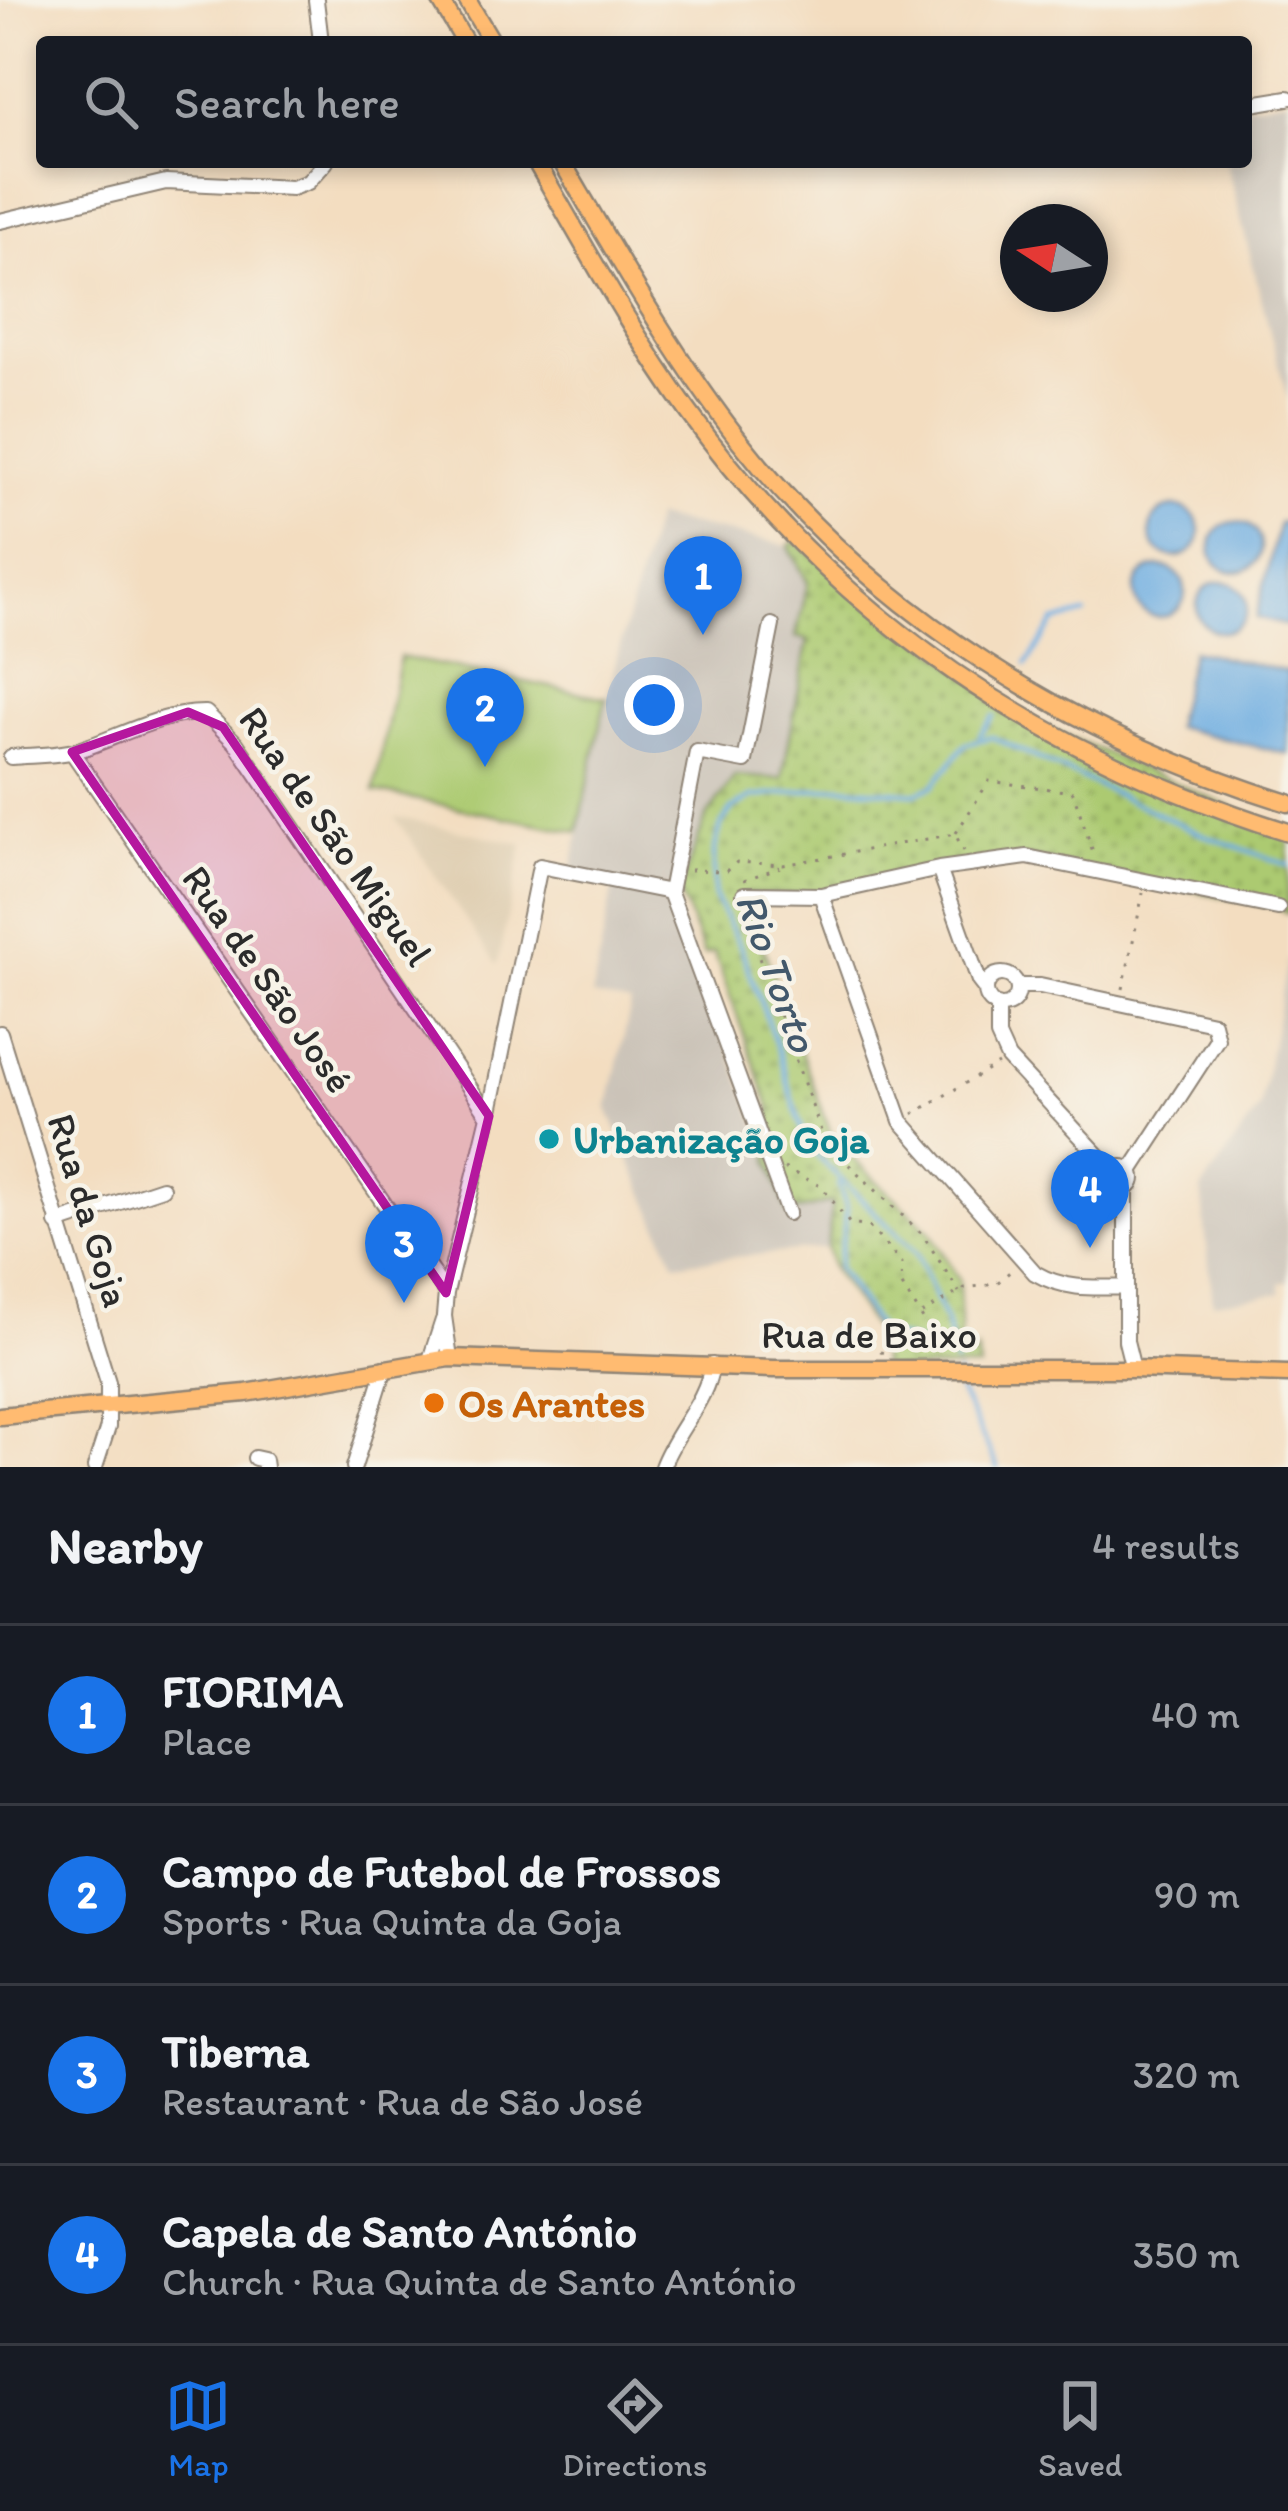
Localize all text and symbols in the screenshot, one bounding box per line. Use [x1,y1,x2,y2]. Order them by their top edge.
search box [36,36,1252,168]
icon: search [78,69,144,135]
text: Search here [174,75,400,129]
north arrow [1000,204,1108,312]
pin: 1 [664,536,742,635]
pin: 2 [446,668,524,767]
your location [624,675,684,735]
street label: Rua de São Miguel [229,697,443,975]
street label: Rua de São José [172,856,364,1102]
water label: Rio Torto [725,885,830,1060]
street label: Rua da Goja [37,1108,141,1312]
place label: Urbanização Goja [573,1116,870,1163]
marker: Urbanização Goja [536,1126,562,1152]
pin: 4 [1051,1149,1129,1248]
pin: 3 [365,1204,443,1303]
street label: Rua de Baixo [761,1311,977,1358]
place label: Os Arantes [458,1380,645,1427]
marker: Os Arantes [421,1390,447,1416]
text: Nearby [48,1515,203,1576]
text: 4 results [1092,1522,1240,1569]
text: FIORIMA [162,1664,343,1718]
text: 1 [78,1691,96,1738]
text: 40 m [1151,1691,1240,1738]
text: Place [162,1718,252,1765]
text: Campo de Futebol de Frossos [162,1844,721,1898]
text: 2 [77,1871,97,1918]
text: 90 m [1154,1871,1240,1918]
text: Sports · Rua Quinta da Goja [162,1898,622,1945]
text: Tiberna [162,2024,309,2078]
text: 3 [76,2051,98,2098]
text: 320 m [1133,2051,1240,2098]
text: Restaurant · Rua de São José [162,2078,643,2125]
text: Capela de Santo António [162,2204,637,2258]
text: 4 [75,2231,99,2278]
text: 350 m [1133,2231,1240,2278]
text: Church · Rua Quinta de Santo António [162,2258,797,2305]
tab: Map [165,2373,231,2484]
tab: Directions [562,2373,707,2484]
tab: Saved [1038,2373,1123,2484]

